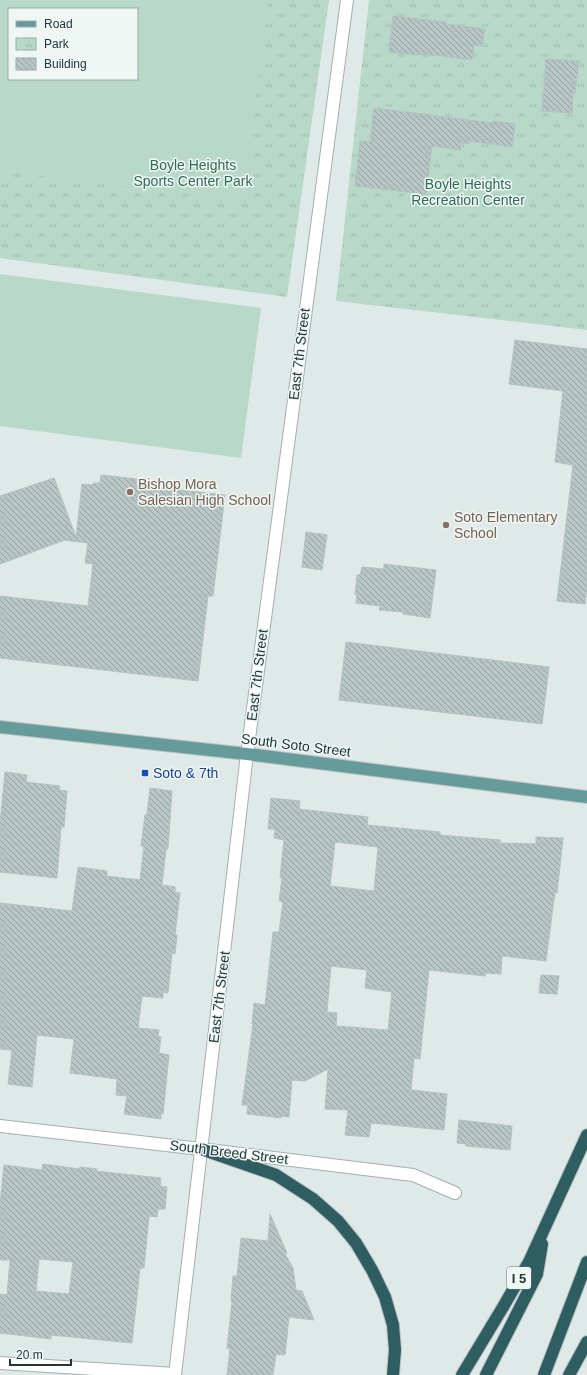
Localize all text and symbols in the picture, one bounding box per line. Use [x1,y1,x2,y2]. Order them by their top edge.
legend [8,8,138,80]
text: Road [44,17,73,31]
text: Park [44,37,70,51]
text: Building [44,57,87,71]
park label: Boyle Heights Sports Center Park [133,157,254,189]
park label: Boyle Heights Recreation Center [411,176,525,208]
street label: East 7th Street [285,307,313,401]
place label: Bishop Mora Salesian High School [138,476,271,508]
marker: Bishop Mora Salesian High School [125,487,135,497]
place label: Soto Elementary School [454,509,558,541]
marker: Soto Elementary School [441,520,451,530]
street label: East 7th Street [243,628,271,722]
street label: South Soto Street [240,730,352,760]
place label: Soto & 7th [153,765,218,781]
marker: Soto & 7th [140,768,150,778]
street label: East 7th Street [205,950,233,1044]
street label: South Breed Street [169,1137,289,1167]
road number: I 5 [507,1267,531,1289]
scale bar [10,1341,71,1367]
text: 20 m [16,1348,43,1362]

